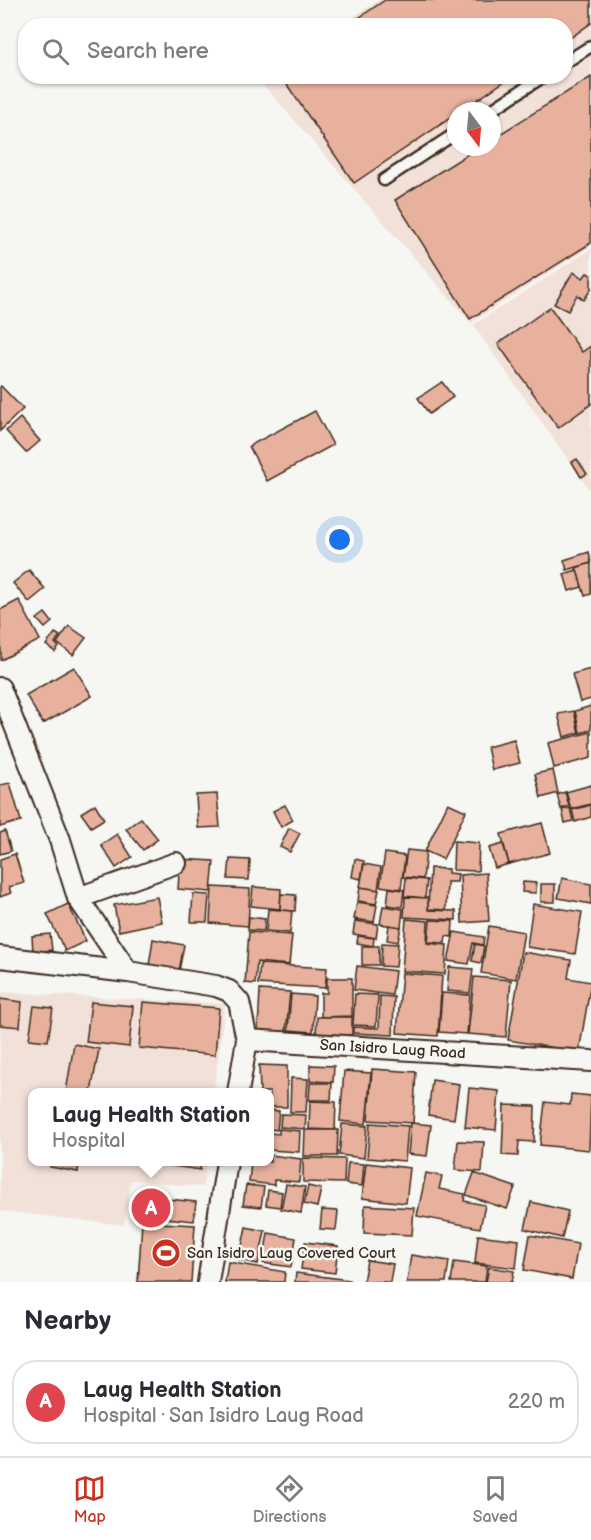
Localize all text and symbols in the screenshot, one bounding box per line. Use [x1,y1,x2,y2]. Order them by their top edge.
search box [18,18,573,84]
icon: search [39,35,72,68]
text: Search here [87,38,209,65]
north arrow [447,102,501,156]
your location [325,525,354,554]
street label: San Isidro Laug Road [319,1035,466,1063]
popup [28,1088,274,1166]
text: Laug Health Station [52,1102,250,1129]
text: Hospital [52,1129,125,1153]
pin: A [132,1186,170,1230]
sports icon: San Isidro Laug Covered Court [150,1237,182,1269]
place label: San Isidro Laug Covered Court [187,1244,396,1263]
text: Nearby [24,1306,111,1337]
text: Laug Health Station [83,1377,282,1404]
text: A [39,1390,52,1414]
text: 220 m [508,1390,565,1414]
text: Hospital · San Isidro Laug Road [83,1404,364,1428]
tab: Map [73,1472,106,1527]
tab: Directions [253,1472,326,1527]
tab: Saved [473,1472,518,1527]

